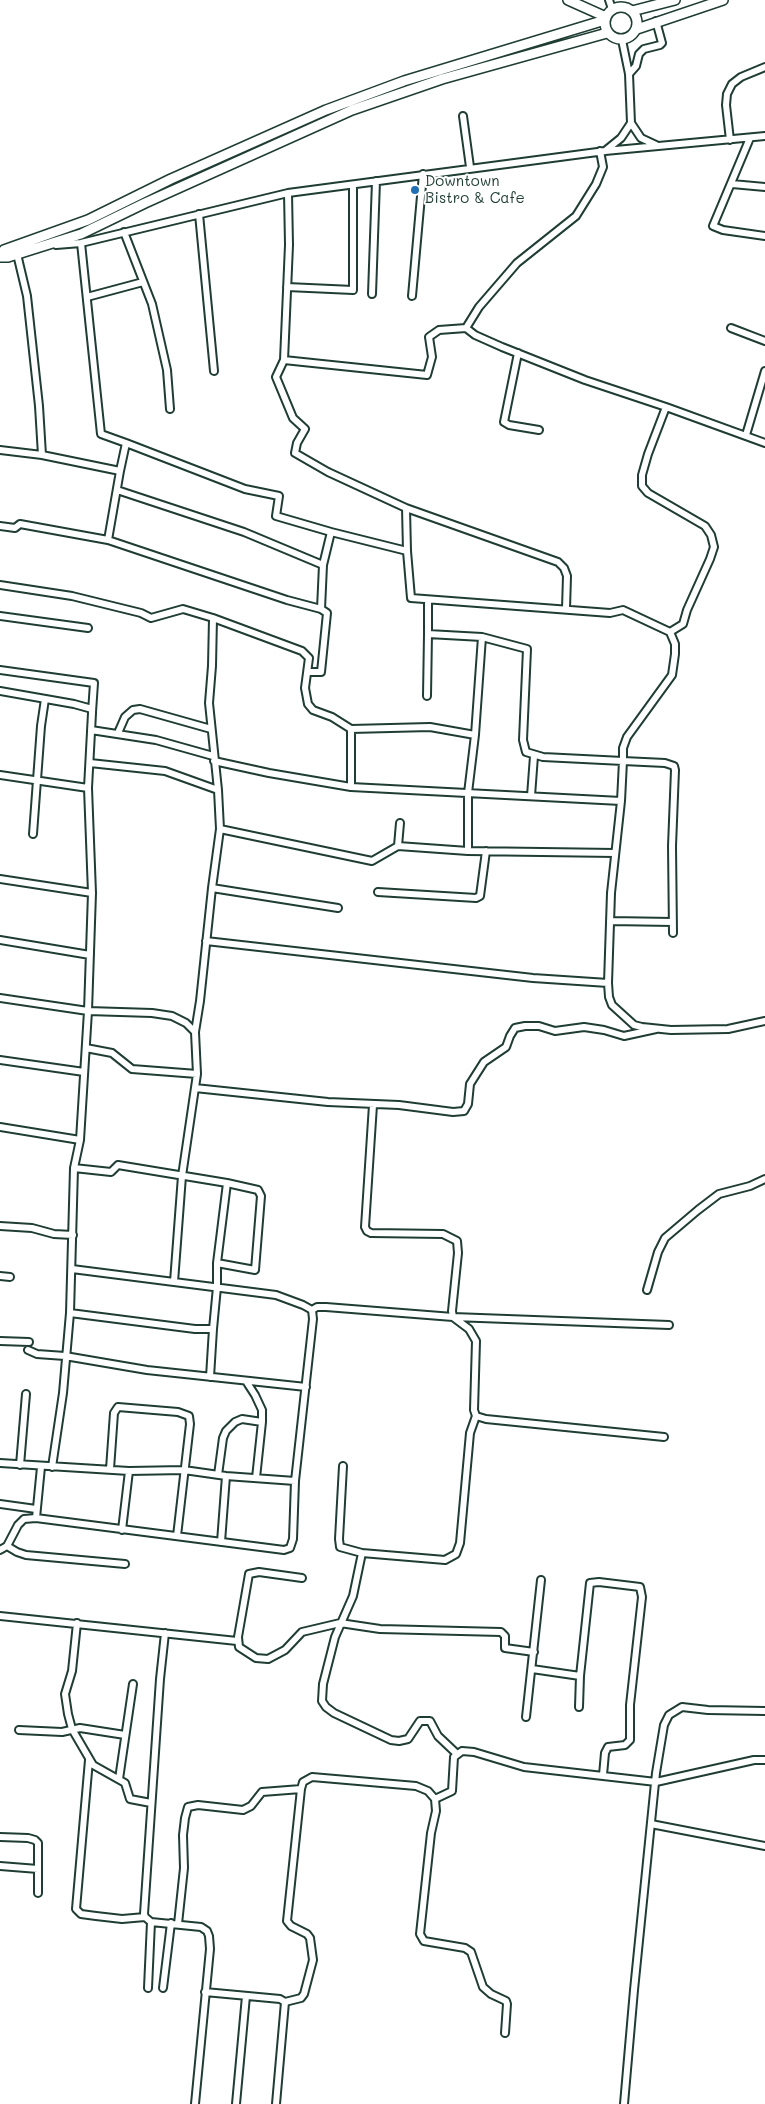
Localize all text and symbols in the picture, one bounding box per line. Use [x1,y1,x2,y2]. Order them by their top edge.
place label: Downtown Bistro & Cafe [425,172,525,207]
marker: Downtown Bistro & Cafe [409,184,421,196]

